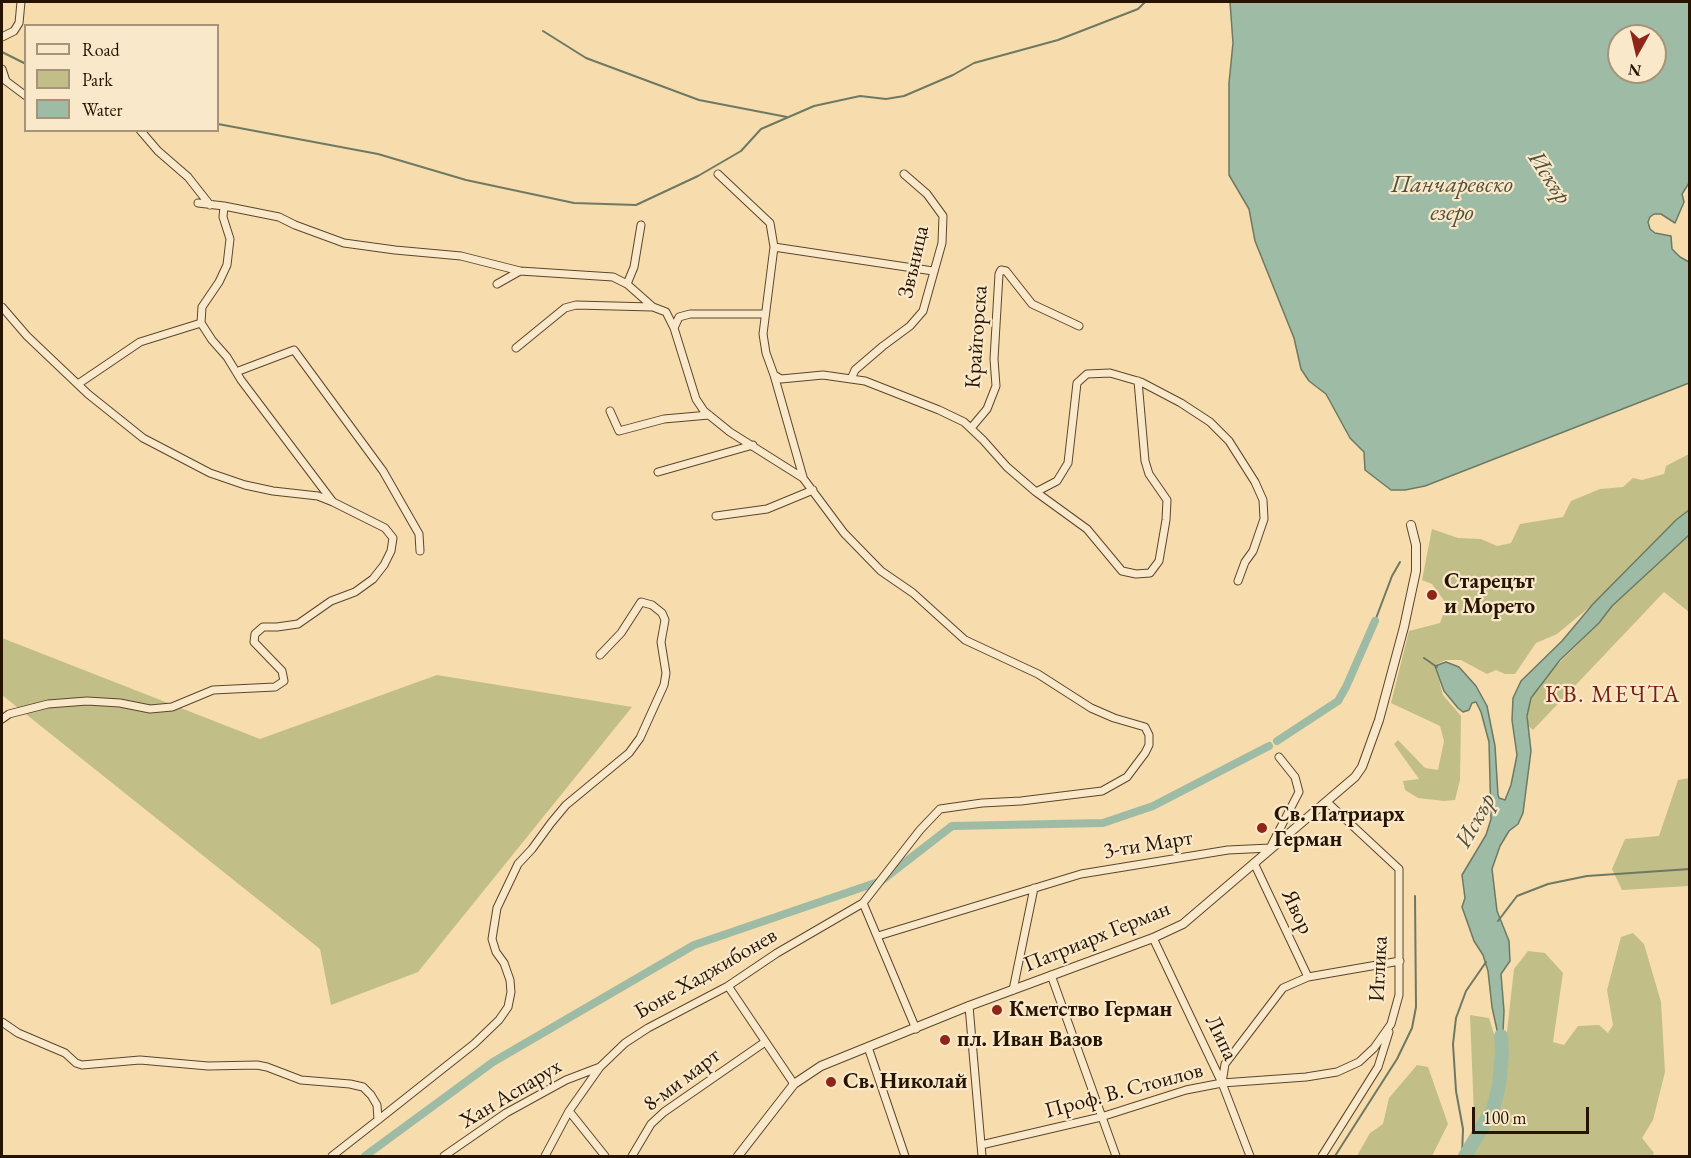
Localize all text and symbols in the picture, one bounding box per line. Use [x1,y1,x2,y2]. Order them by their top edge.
legend [24,24,219,132]
north arrow [1607,24,1667,84]
text: Road [82,38,120,61]
text: N [1627,59,1643,82]
text: Park [82,68,113,91]
text: Water [82,98,123,121]
water label: Искър [1521,146,1577,210]
water label: Панчаревско езеро [1391,171,1513,227]
street label: Звъница [893,223,935,301]
street label: Крайгорска [960,284,994,390]
place label: Старецът и Морето [1444,569,1535,620]
marker: Старецът и Морето [1425,588,1439,602]
district label: КВ. МЕЧТА [1545,681,1681,709]
water label: Искър [1450,789,1502,853]
place label: Св. Патриарх Герман [1274,802,1405,854]
marker: Св. Патриарх Герман [1255,821,1269,835]
street label: 3-ти Март [1101,825,1195,865]
street label: Явор [1275,885,1319,939]
street label: Патриарх Герман [1020,896,1174,978]
street label: Боне Хаджибонев [630,922,782,1026]
street label: Иглика [1364,935,1394,1003]
place label: Кметство Герман [1009,997,1172,1023]
marker: Кметство Герман [990,1003,1004,1017]
street label: Липа [1199,1011,1243,1065]
place label: пл. Иван Вазов [957,1027,1103,1053]
marker: пл. Иван Вазов [938,1033,952,1047]
street label: 8-ми март [638,1043,726,1117]
street label: Хан Аспарух [455,1053,567,1135]
street label: Проф. В. Стоилов [1042,1057,1206,1125]
place label: Св. Николай [843,1069,967,1095]
marker: Св. Николай [824,1075,838,1089]
scale bar [1475,1095,1592,1133]
text: 100 m [1483,1106,1527,1129]

